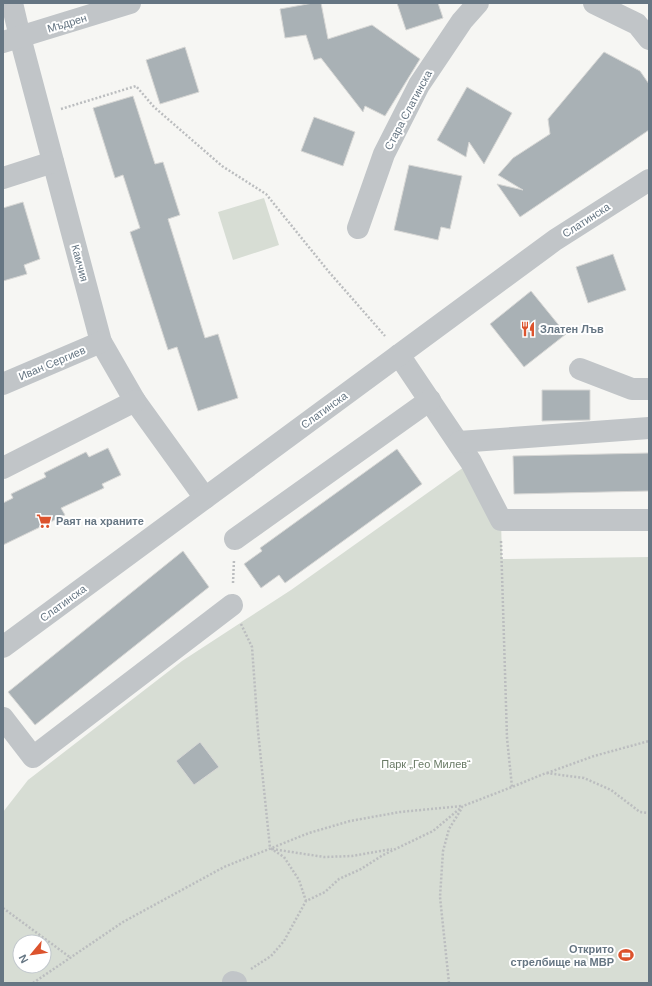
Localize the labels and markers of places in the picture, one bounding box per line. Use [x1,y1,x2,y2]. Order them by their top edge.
restaurant icon: Златен Лъв [519,320,537,338]
place label: Златен Лъв [540,323,604,335]
supermarket icon: Раят на храните [35,512,53,530]
place label: Раят на храните [56,515,144,527]
place label: Открито стрелбище на МВР [511,943,614,968]
sports icon: Открито стрелбище на МВР [617,946,635,964]

